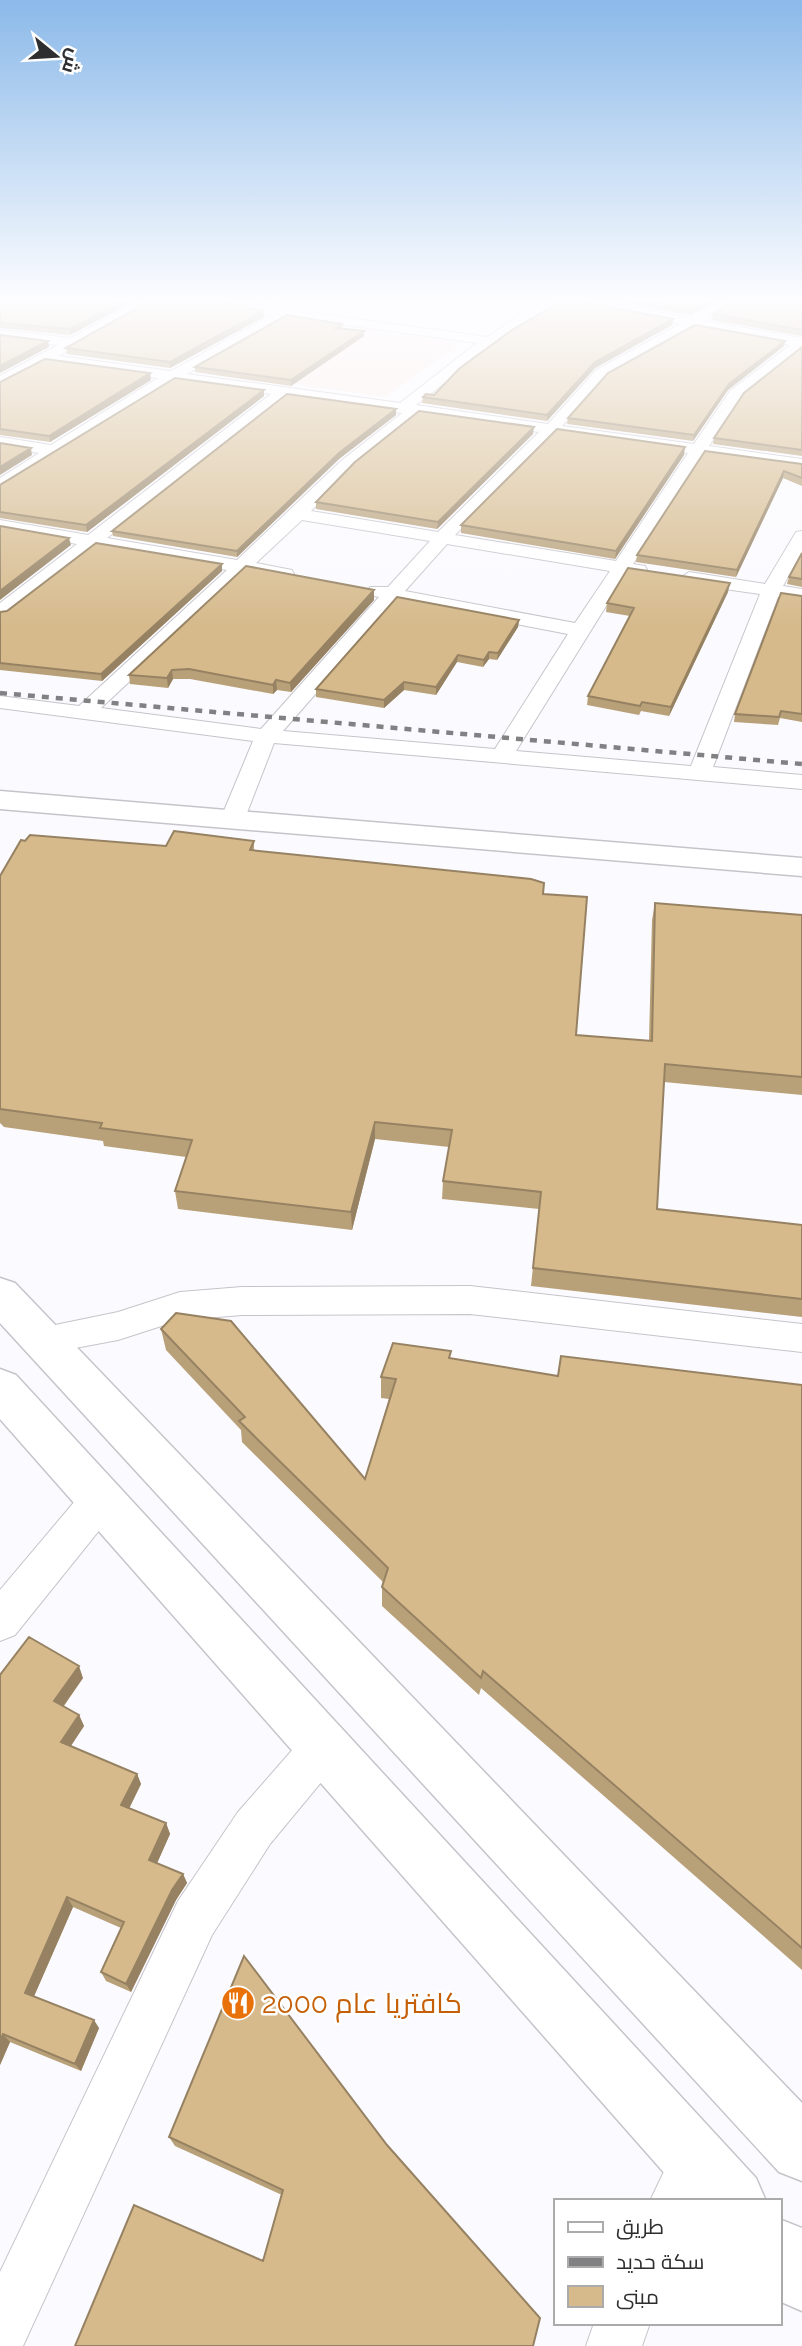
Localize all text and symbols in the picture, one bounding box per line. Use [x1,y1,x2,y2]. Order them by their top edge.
north arrow [21,21,91,91]
text: ش [57,46,86,76]
restaurant icon: كافتريا عام 2000 [219,1984,257,2022]
place label: كافتريا عام 2000 [262,1987,462,2023]
legend [554,2199,781,2325]
text: طريق [616,2214,664,2240]
text: سكة حديد [616,2249,704,2274]
text: مبنى [616,2284,659,2310]

